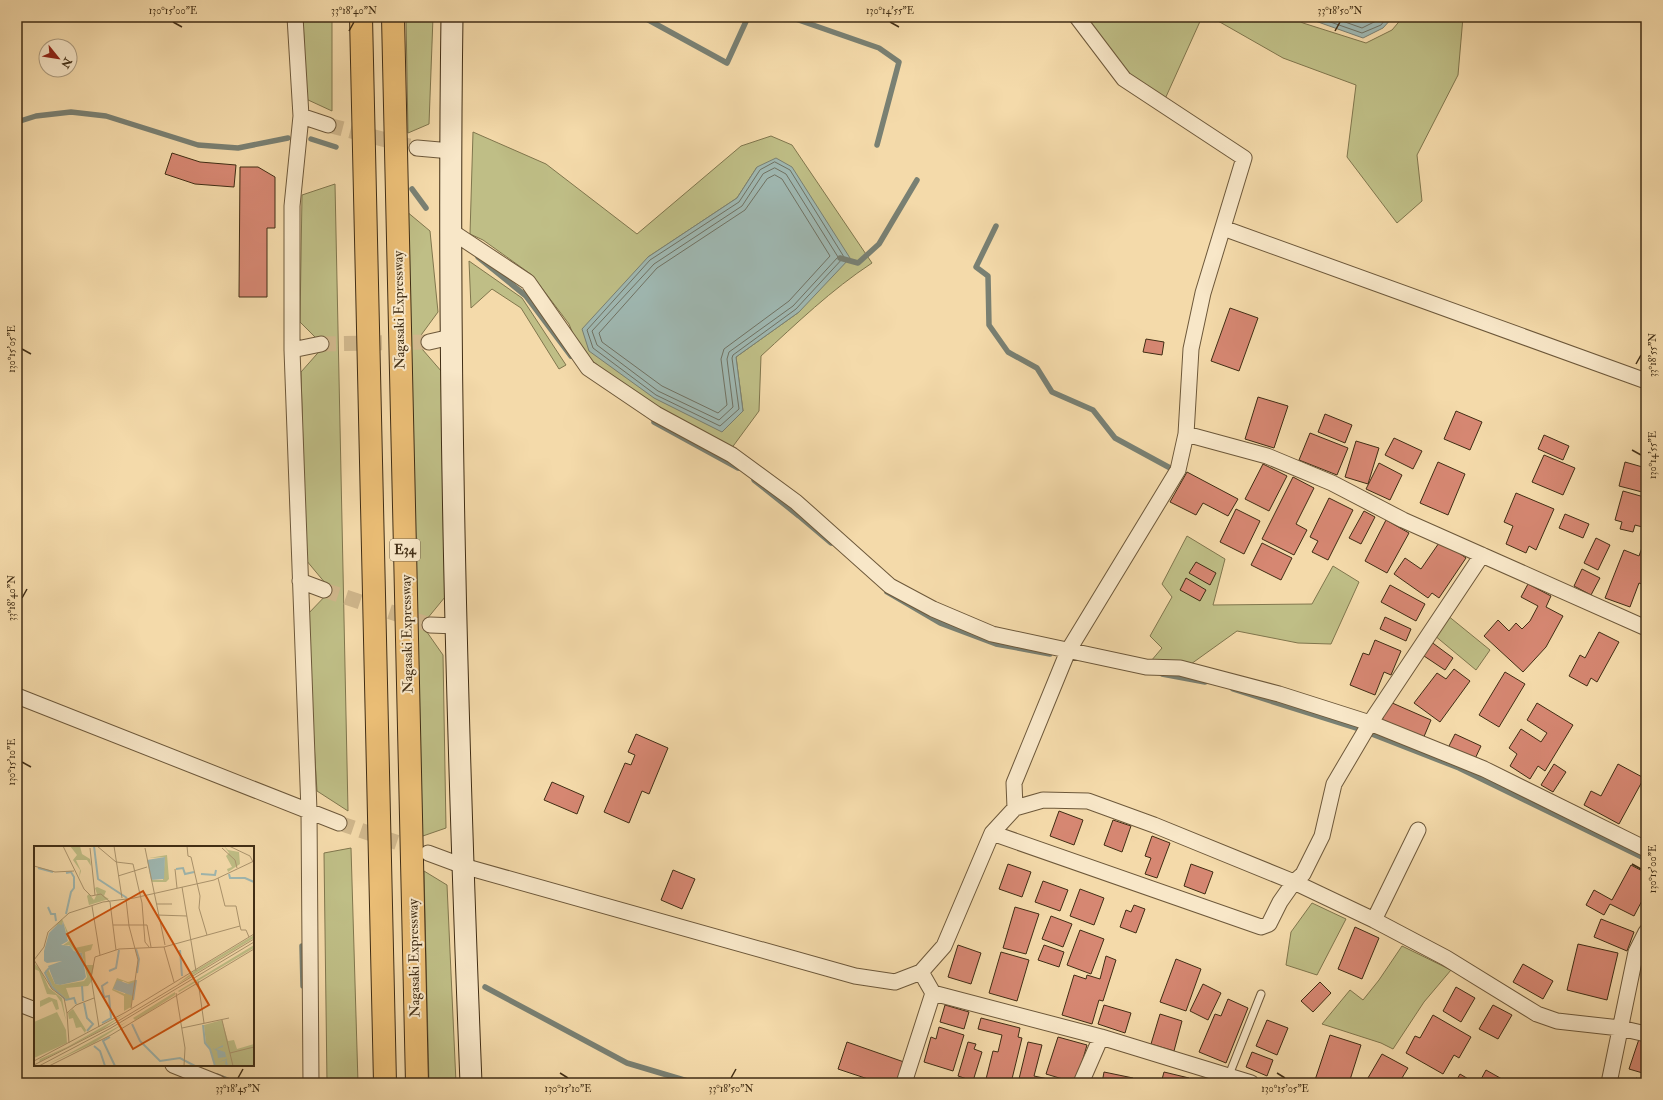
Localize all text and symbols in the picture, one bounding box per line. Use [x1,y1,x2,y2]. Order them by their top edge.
text: 130°15'00"E [149,5,197,17]
text: 33°18'40"N [331,5,377,17]
text: 130°14'55"E [866,5,914,17]
text: 33°18'50"N [1318,5,1362,17]
north arrow [38,38,78,78]
text: N [58,54,75,71]
street label: Nagasaki Expressway [389,250,410,370]
text: 130°15'05"E [6,325,18,373]
text: 33°18'55"N [1647,333,1659,377]
text: 130°14'55"E [1647,431,1659,479]
road number: E34 [390,539,420,561]
street label: Nagasaki Expressway [397,574,418,694]
text: 33°18'40"N [6,575,18,621]
text: 130°15'10"E [6,739,18,785]
text: 130°15'00"E [1647,845,1659,893]
inset map [34,846,254,1066]
street label: Nagasaki Expressway [404,898,425,1018]
text: 33°18'45"N [215,1083,261,1095]
text: 130°15'10"E [545,1083,591,1095]
text: 33°18'50"N [709,1083,753,1095]
text: 130°15'05"E [1261,1083,1309,1095]

